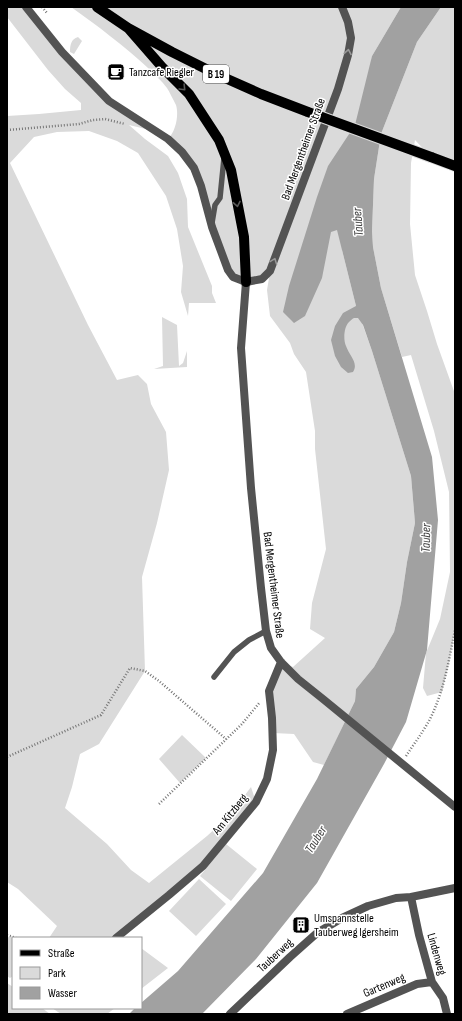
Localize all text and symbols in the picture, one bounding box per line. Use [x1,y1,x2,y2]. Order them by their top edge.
one-way arrow [344,48,352,55]
cafe icon: Tanzcafe Riegler [106,62,126,82]
place label: Tanzcafe Riegler [129,65,195,80]
road number: B 19 [203,65,229,83]
one-way arrow [178,83,186,91]
street label: Bad Mergentheimer Straße [278,96,329,202]
one-way arrow [232,201,241,207]
water label: Tauber [349,206,367,237]
one-way arrow [270,257,278,264]
water label: Tauber [418,522,434,553]
street label: Bad Mergentheimer Straße [260,531,287,639]
street label: Am Kitzberg [209,791,252,839]
water label: Tauber [301,822,331,856]
place label: Umspannstelle Tauberweg Igersheim [314,911,399,940]
building icon: Umspannstelle Tauberweg Igersheim [291,915,311,935]
street label: Lindenweg [423,931,450,977]
street label: Tauberweg [254,935,296,976]
legend [12,937,142,1009]
text: Straße [48,946,75,961]
text: Park [48,966,66,981]
street label: Gartenweg [361,970,408,1001]
text: Wasser [48,986,77,1001]

